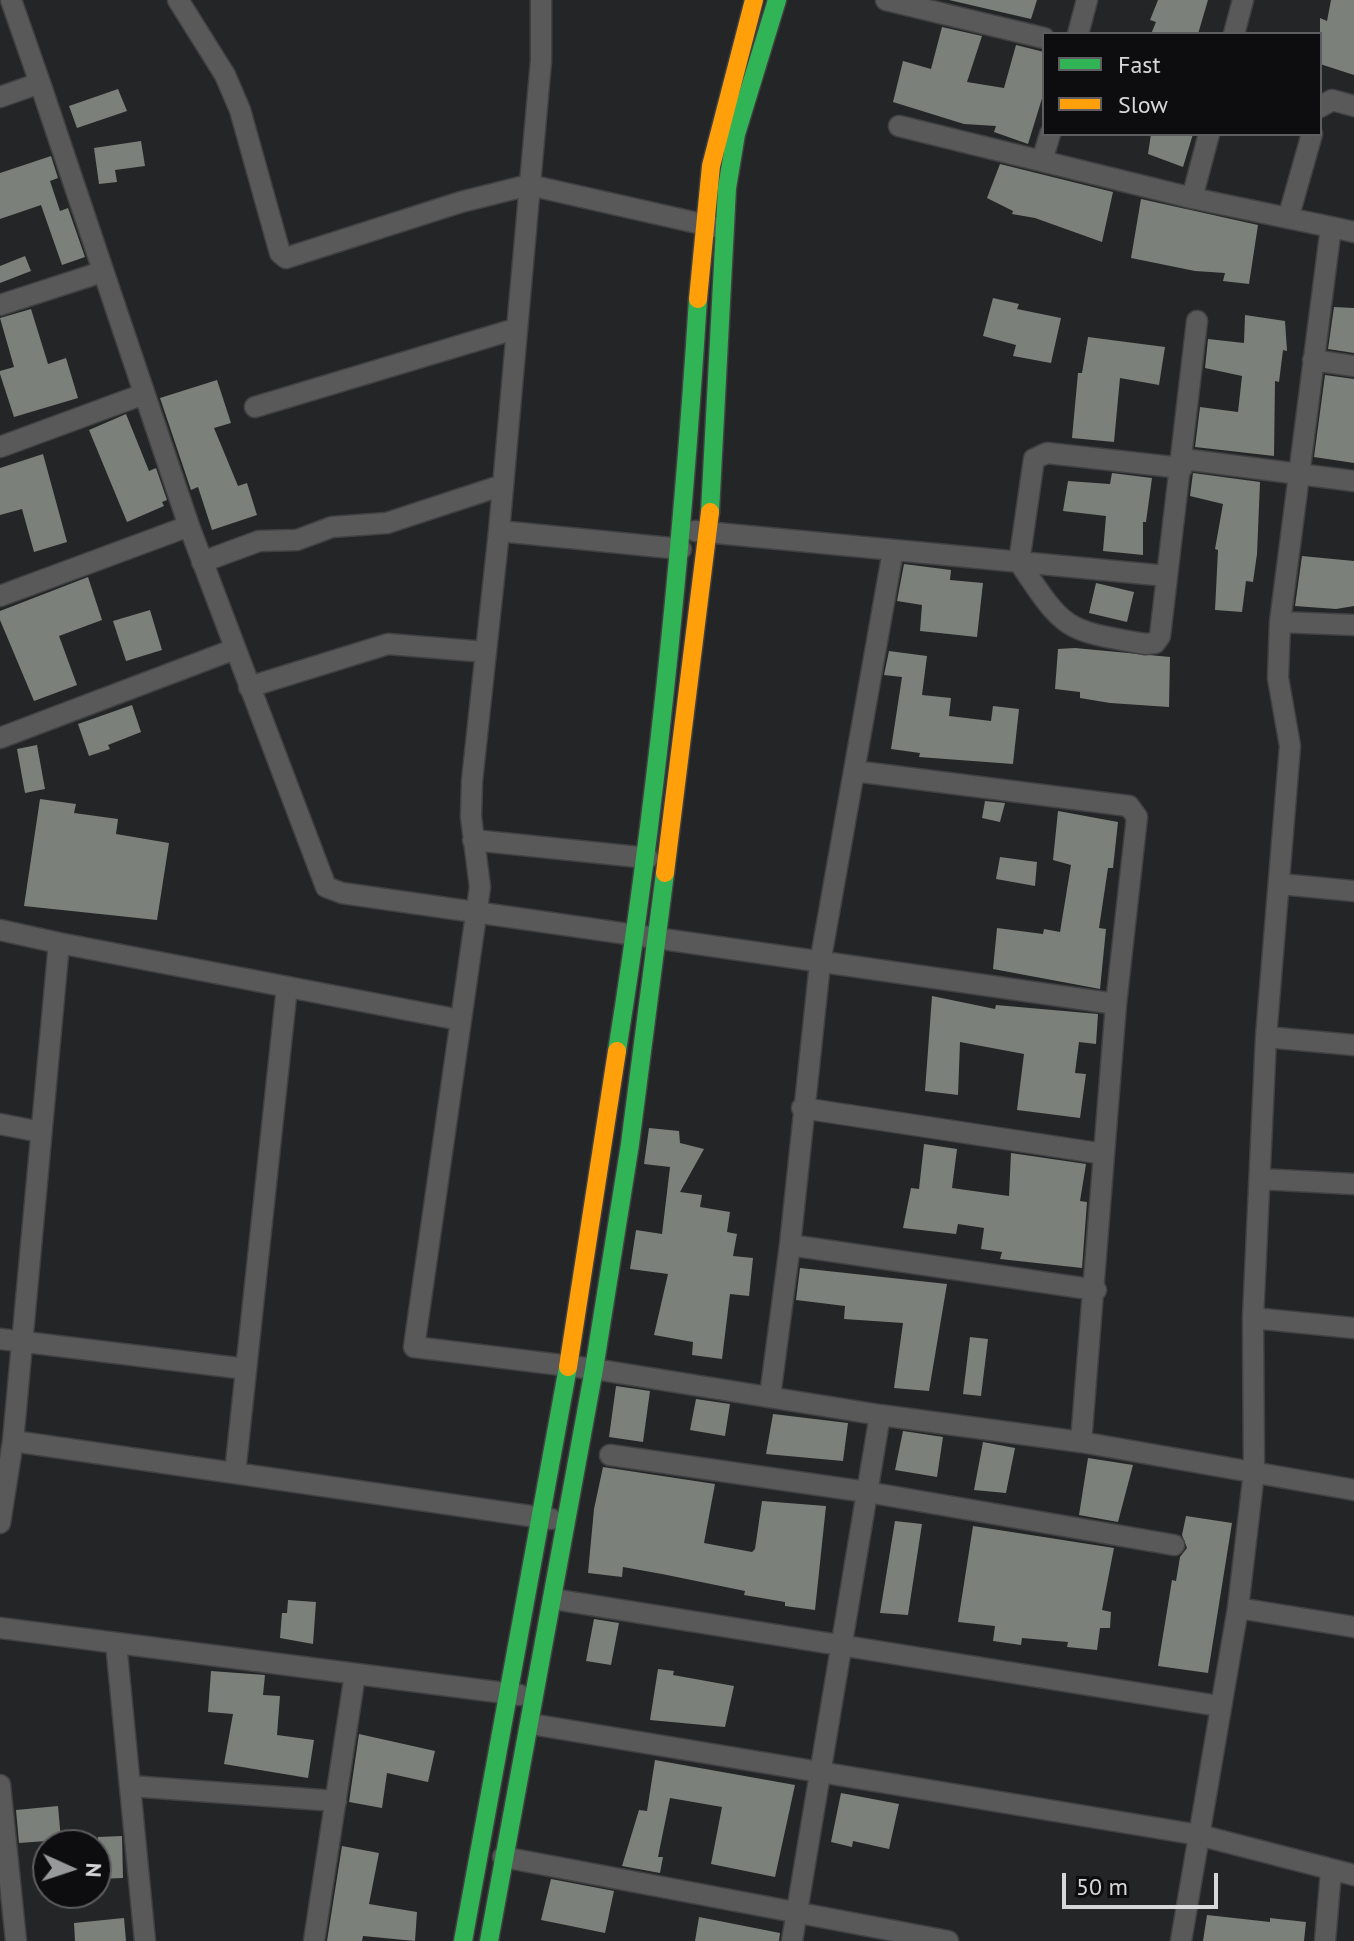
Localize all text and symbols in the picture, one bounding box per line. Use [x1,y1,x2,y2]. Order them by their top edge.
legend [1042,32,1322,136]
text: Fast [1118,49,1161,80]
text: Slow [1118,89,1168,120]
north arrow [32,1829,112,1909]
scale bar [1066,1857,1222,1907]
text: N [80,1862,108,1878]
text: 50 m [1076,1871,1128,1902]

